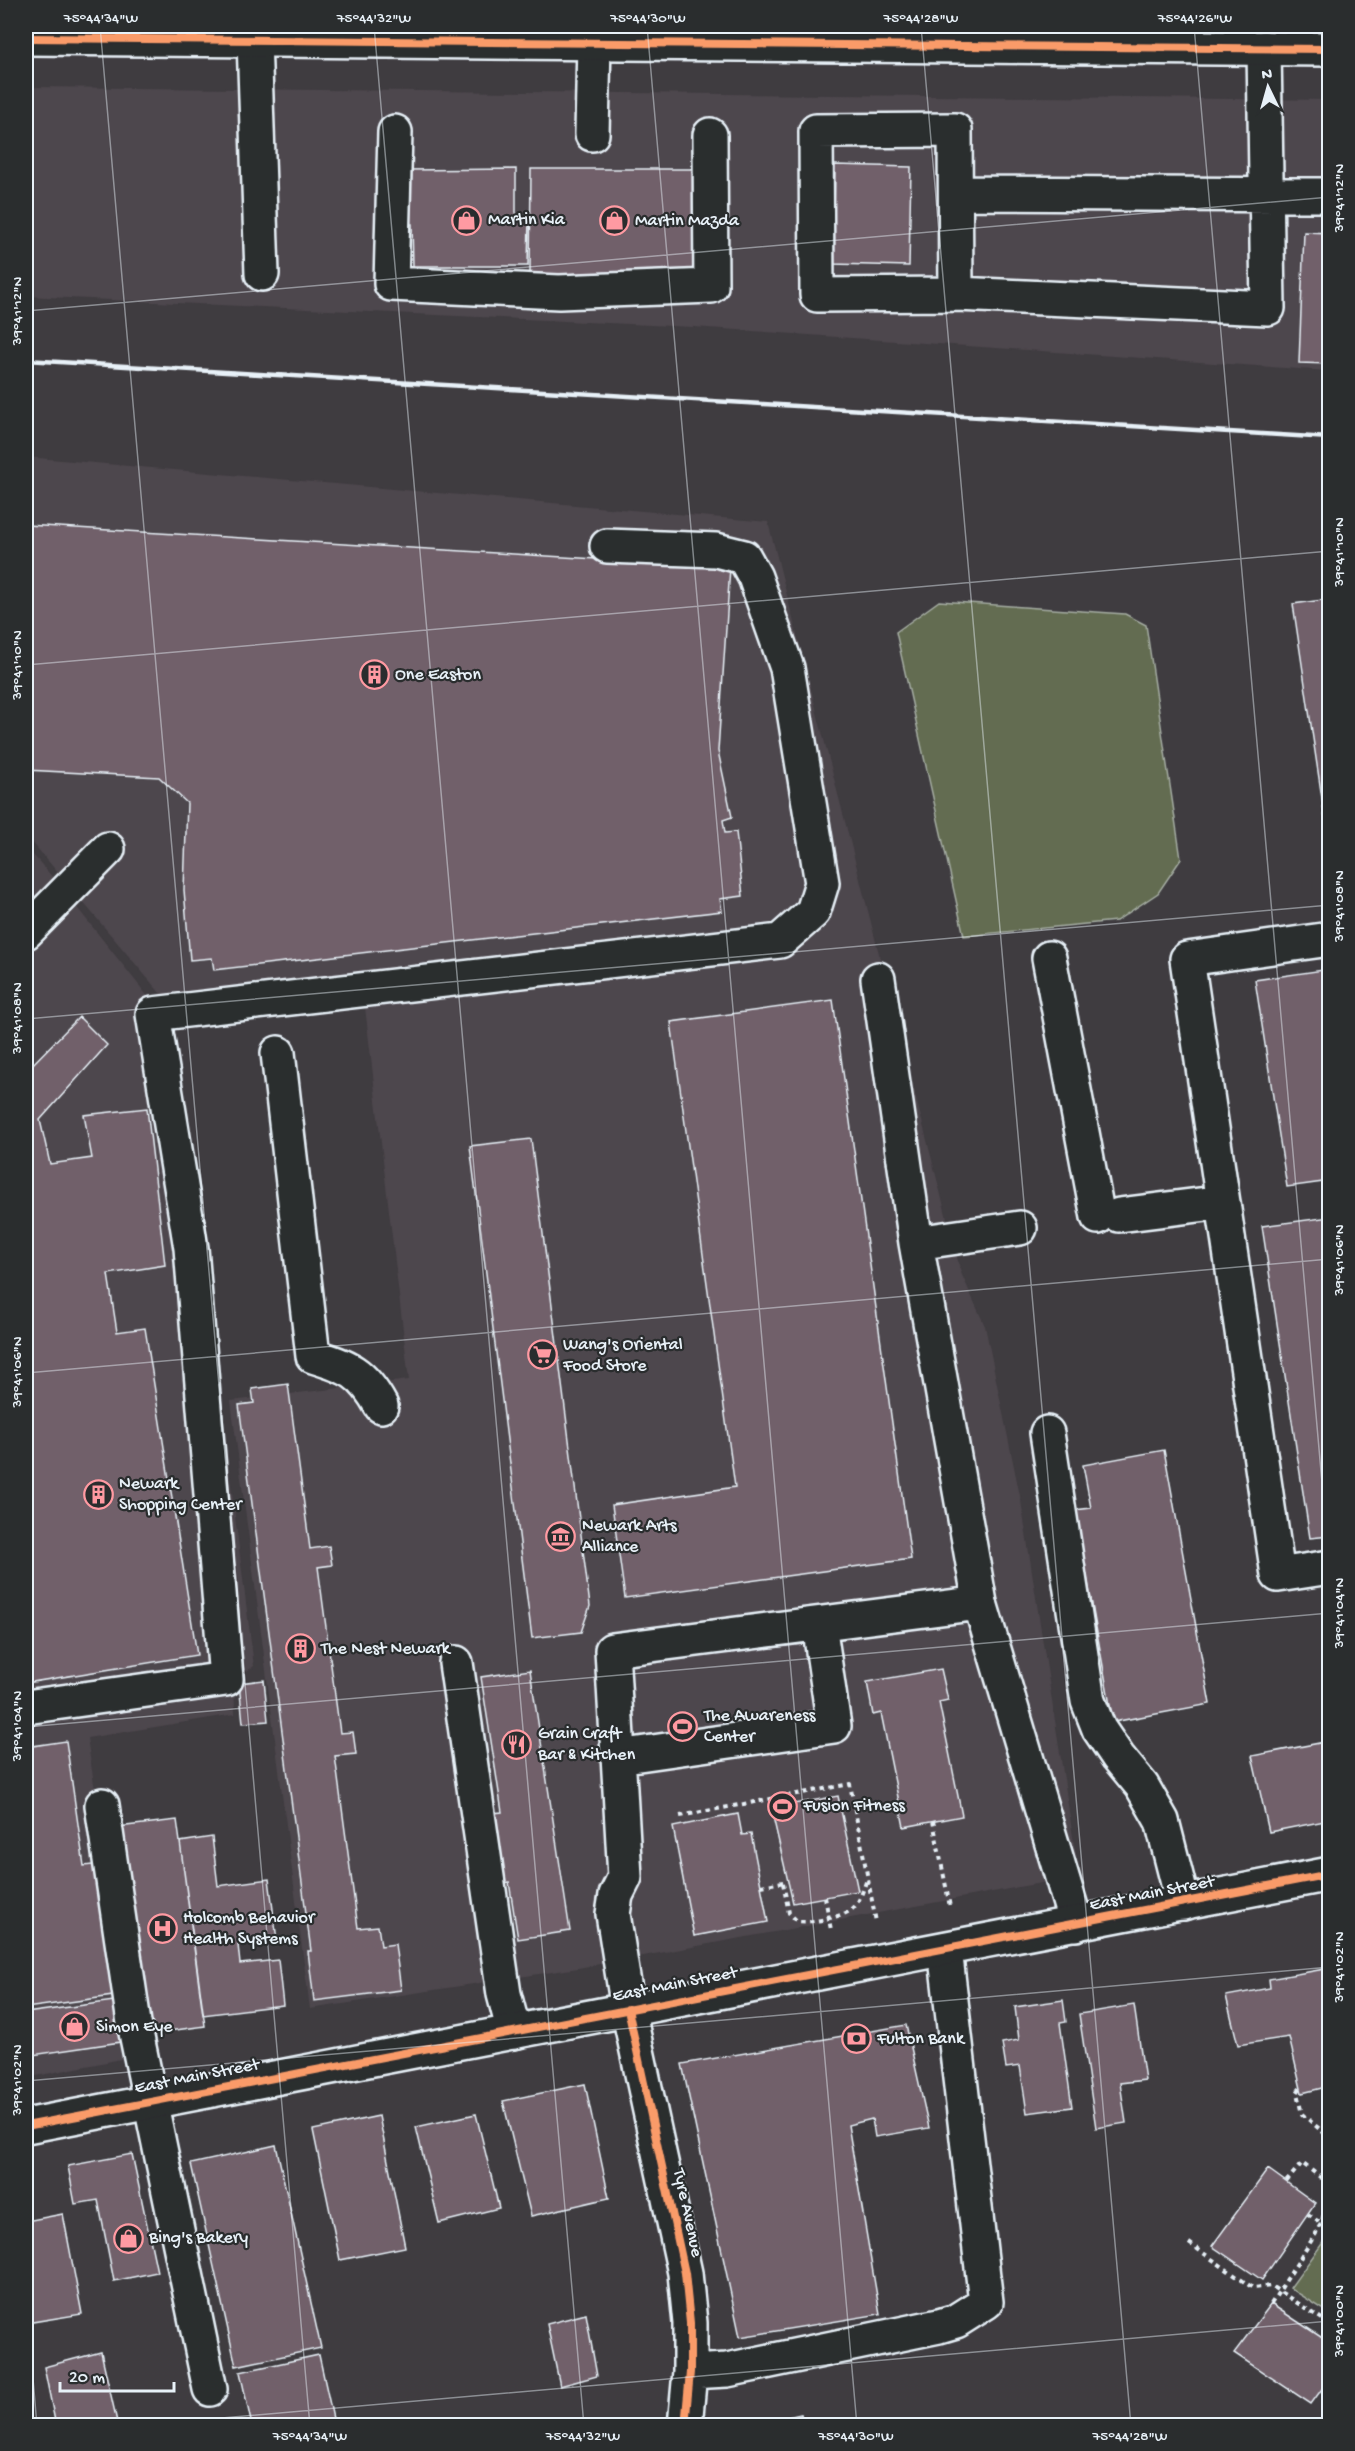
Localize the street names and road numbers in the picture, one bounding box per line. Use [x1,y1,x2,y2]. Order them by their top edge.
street label: East Main Street [1088,1871,1218,1916]
street label: East Main Street [611,1962,741,2007]
street label: East Main Street [133,2054,263,2099]
street label: Tyre Avenue [667,2166,707,2260]

